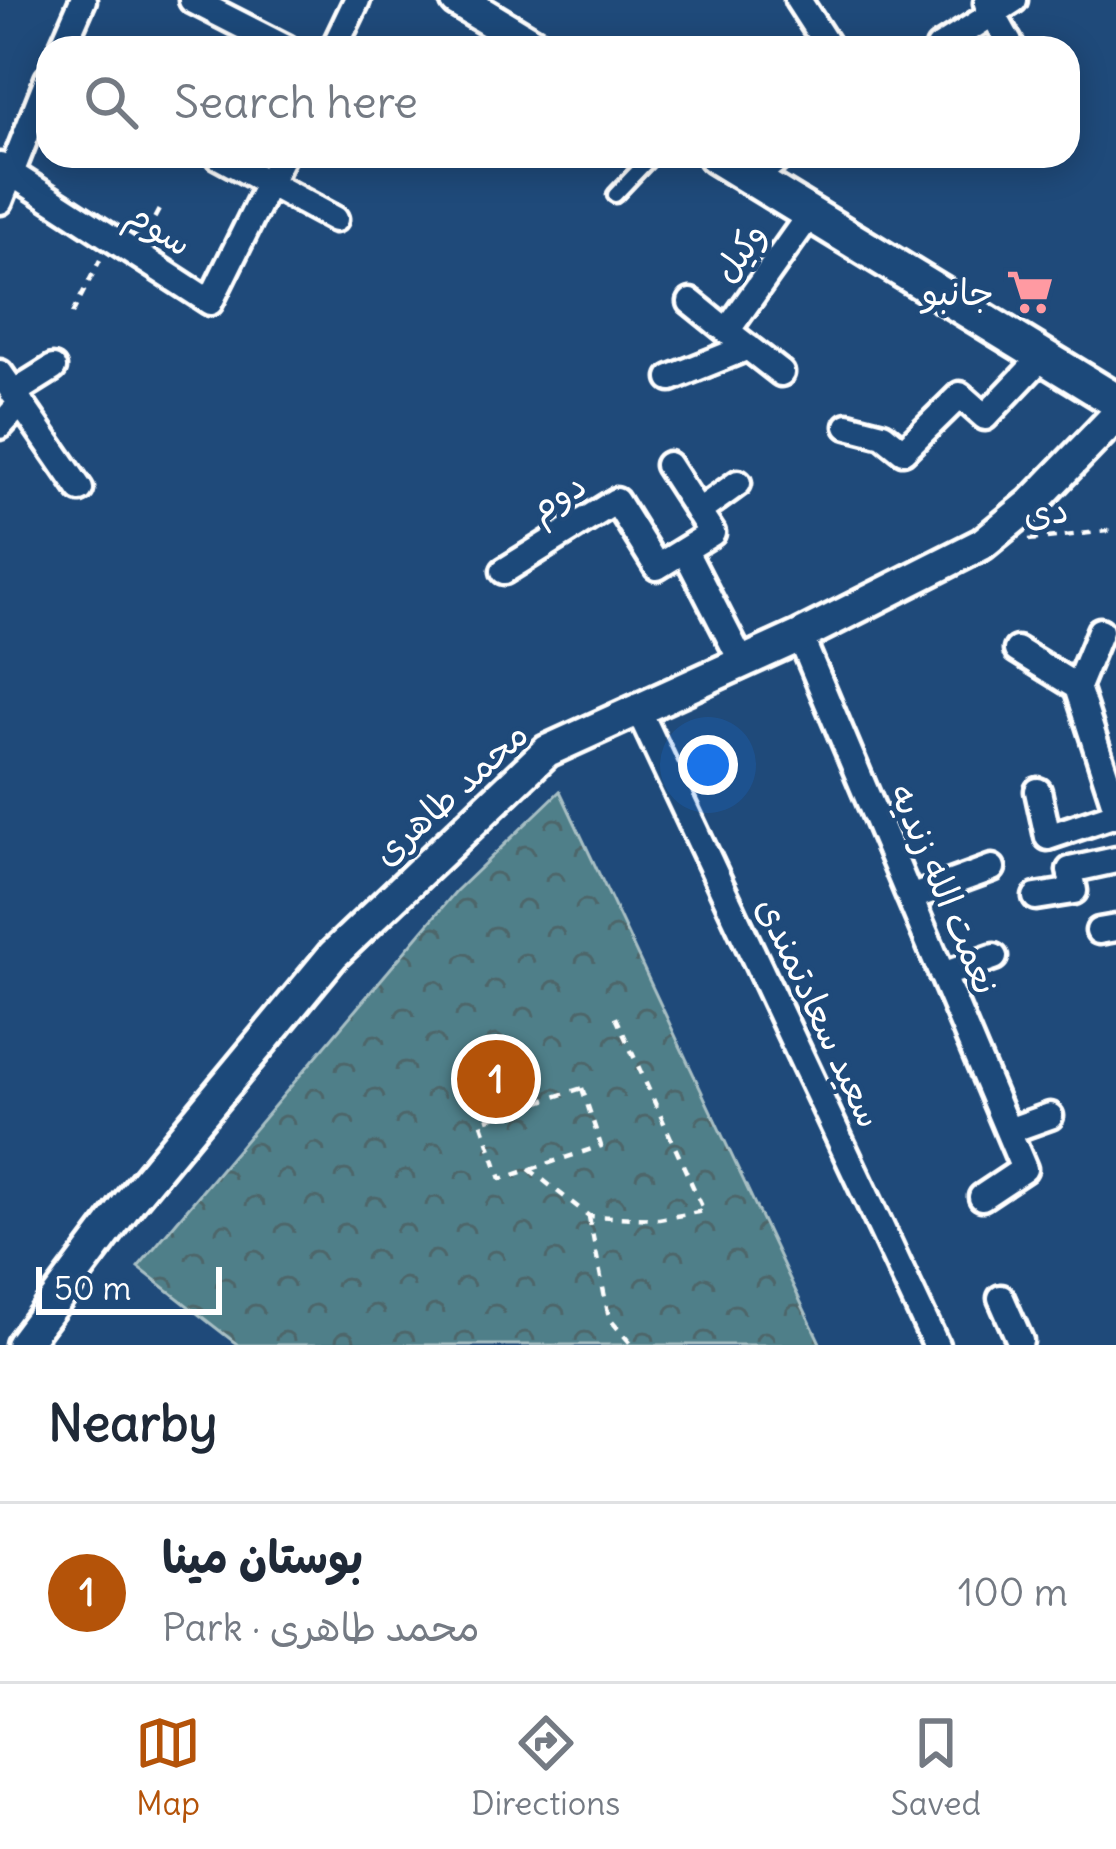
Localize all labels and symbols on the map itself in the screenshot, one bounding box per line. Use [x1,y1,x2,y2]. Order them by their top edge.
street label: سوم [116,191,201,271]
street label: وکیل [703,213,776,291]
supermarket icon: جانبو [1005,267,1055,317]
place label: جانبو [919,270,994,315]
street label: دوم [521,462,597,536]
street label: دی [1022,487,1070,536]
street label: محمد طاهری [363,712,537,875]
your location [678,735,738,795]
street label: نعمت الله زندیه [880,777,1009,1001]
street label: سعید سعادتمندی [746,890,893,1135]
pin: 1 [457,1034,535,1124]
scale bar [36,1261,222,1314]

